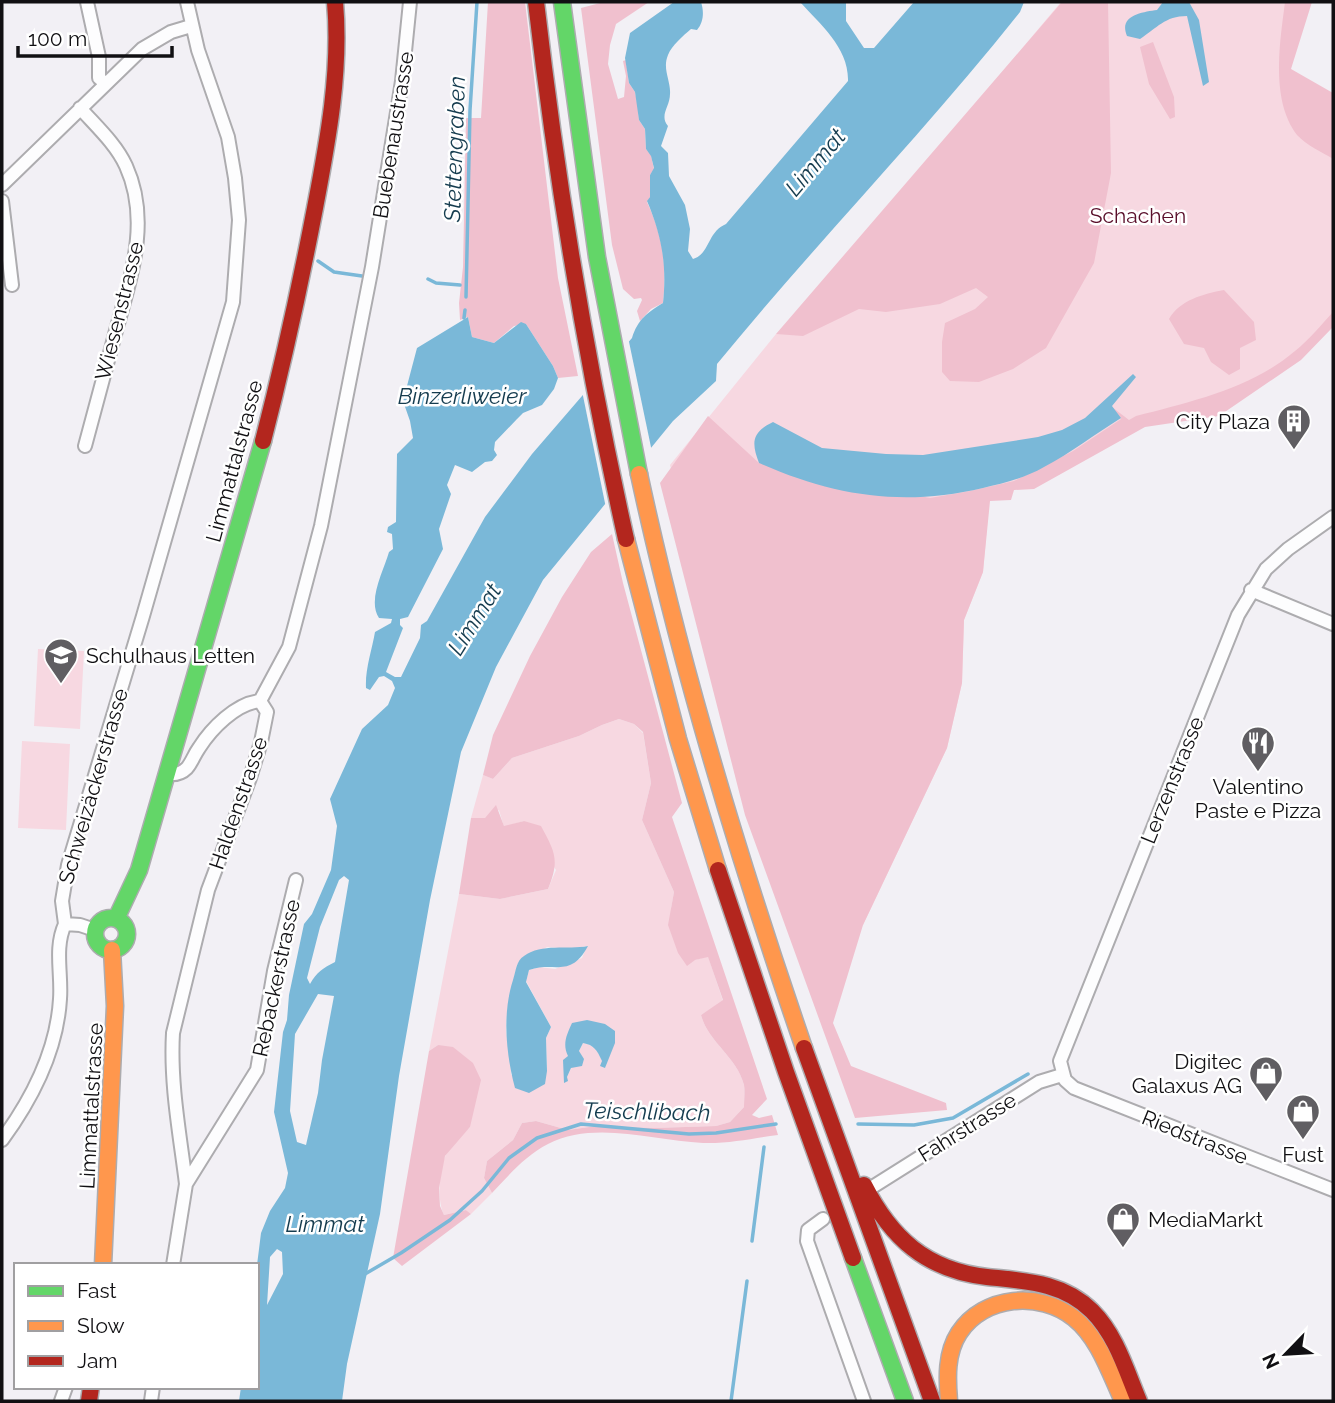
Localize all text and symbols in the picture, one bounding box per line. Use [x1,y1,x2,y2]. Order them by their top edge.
scale bar [18,14,172,58]
text: 100 m [28,26,87,51]
street label: Buebenaustrasse [367,50,419,220]
water label: Stettengraben [438,76,470,223]
water label: Limmat [779,123,851,201]
park label: Schachen [1090,203,1186,228]
street label: Wiesenstrasse [90,239,148,383]
street label: Limmattalstrasse [200,377,268,545]
water label: Binzerliweier [398,382,527,409]
building icon: City Plaza [1275,402,1313,451]
place label: City Plaza [1176,409,1270,434]
water label: Limmat [442,578,507,660]
school or university icon: Schulhaus Letten [42,636,80,685]
place label: Schulhaus Letten [86,643,255,668]
street label: Schweizäckerstrasse [53,685,133,887]
street label: Lerzenstrasse [1135,713,1209,847]
restaurant icon: Valentino Paste e Pizza [1239,724,1277,773]
street label: Haldenstrasse [204,733,272,873]
place label: Valentino Paste e Pizza [1195,774,1321,823]
street label: Rebackerstrasse [247,897,305,1059]
street label: Limmattalstrasse [74,1022,108,1190]
place label: Digitec Galaxus AG [1132,1049,1242,1098]
shop icon: Digitec Galaxus AG [1247,1054,1285,1103]
street label: Fahrstrasse [913,1087,1021,1167]
shop icon: Fust [1284,1092,1322,1141]
water label: Teischlibach [583,1096,711,1126]
street label: Riedstrasse [1138,1104,1252,1170]
place label: Fust [1282,1142,1324,1167]
shop icon: MediaMarkt [1104,1200,1142,1249]
place label: MediaMarkt [1148,1207,1263,1232]
water label: Limmat [285,1210,365,1237]
legend [14,1263,259,1389]
text: Fast [77,1278,117,1303]
text: Slow [77,1313,125,1338]
north arrow [1251,1319,1321,1389]
text: Jam [77,1348,118,1373]
text: N [1258,1350,1284,1372]

